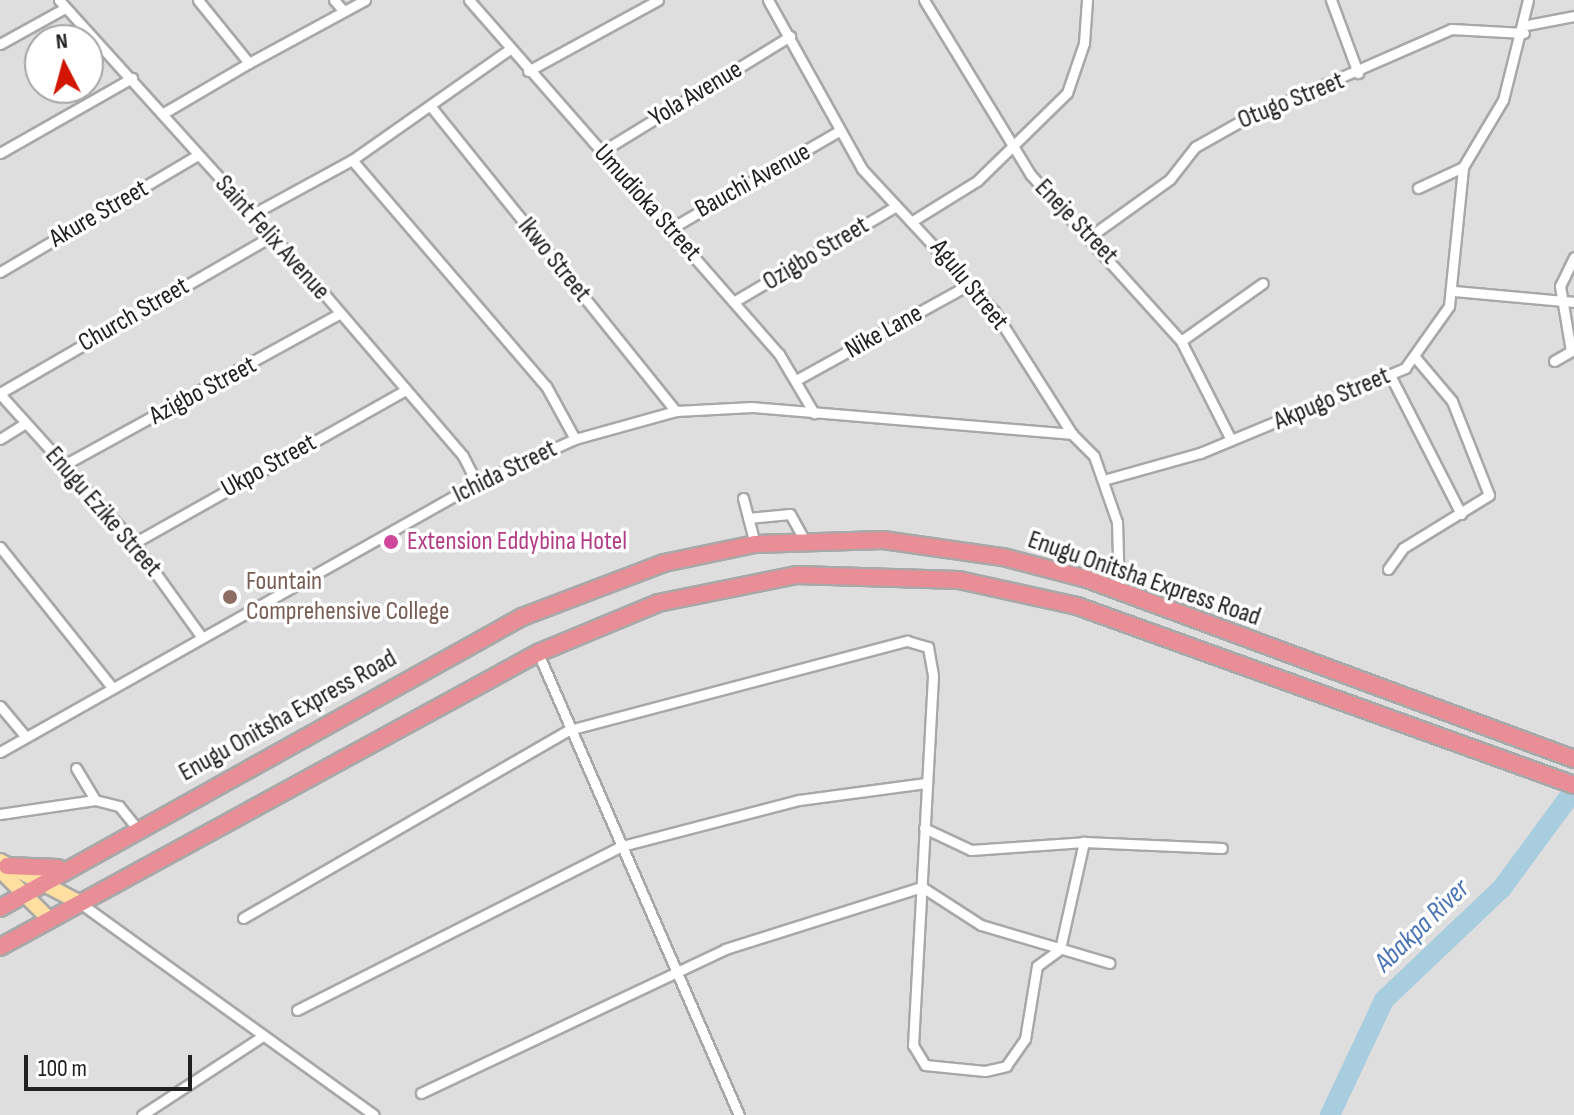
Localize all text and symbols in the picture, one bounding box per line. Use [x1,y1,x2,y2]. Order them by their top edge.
north arrow [24,24,104,104]
text: N [54,28,69,56]
street label: Yola Avenue [644,54,748,134]
street label: Otugo Street [1233,66,1349,136]
street label: Bauchi Avenue [690,137,816,225]
street label: Umudioka Street [587,138,707,268]
street label: Saint Felix Avenue [208,169,336,307]
street label: Akure Street [44,173,154,255]
street label: Eneje Street [1028,173,1124,271]
street label: Ozigbo Street [757,210,875,298]
street label: Ikwo Street [511,212,597,308]
street label: Agulu Street [923,233,1015,337]
street label: Church Street [73,271,195,359]
street label: Nike Lane [840,298,928,366]
street label: Azigbo Street [144,350,262,432]
street label: Akpugo Street [1269,361,1395,437]
street label: Ukpo Street [216,427,322,505]
street label: Ichida Street [448,434,562,510]
street label: Enugu Ezike Street [38,441,168,583]
street label: Enugu Onitsha Express Road [1024,525,1264,633]
place label: Extension Eddybina Hotel [407,526,627,558]
marker: Extension Eddybina Hotel [382,533,400,551]
place label: Fountain Comprehensive College [246,566,449,628]
marker: Fountain Comprehensive College [221,588,239,606]
street label: Enugu Onitsha Express Road [174,643,402,789]
water label: Abakpa River [1367,873,1477,979]
scale bar [28,1039,196,1089]
text: 100 m [38,1054,87,1083]

